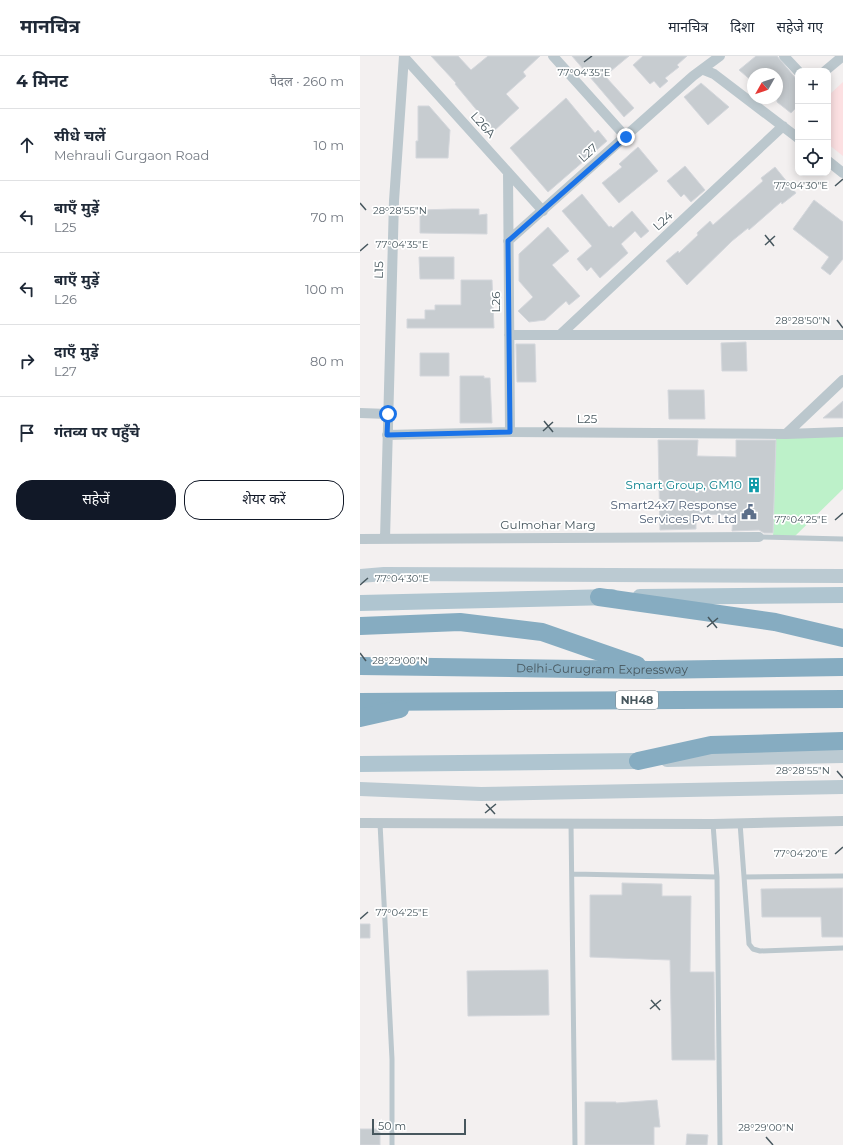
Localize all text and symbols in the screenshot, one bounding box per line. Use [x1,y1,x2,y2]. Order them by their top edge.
text: मानचित्र [20,15,80,38]
text: मानचित्र [668,18,708,36]
text: दिशा [730,18,754,36]
text: सहेजे गए [776,18,823,36]
text: 77°04'35"E [558,66,611,79]
north arrow [747,68,783,104]
map controls [795,68,831,176]
button: + [795,68,831,104]
text: 4 मिनट [16,71,68,91]
text: पैदल · 260 m [270,73,344,89]
button: − [795,104,831,140]
street label: L26A [468,109,499,141]
text: सीधे चलें [54,126,106,145]
route end [617,128,635,146]
icon: ahead [16,134,38,156]
text: 10 m [314,137,344,153]
street label: L27 [575,140,600,165]
button: locate [795,140,831,176]
text: Mehrauli Gurgaon Road [54,147,209,163]
text: 77°04'30"E [774,179,828,192]
text: बाएँ मुड़ें [54,198,99,217]
text: 28°28'55"N [373,204,427,217]
icon: left [16,206,38,228]
street label: L24 [650,208,676,233]
text: 70 m [311,209,344,225]
text: L25 [54,219,76,235]
text: 77°04'35"E [376,238,429,251]
street label: L15 [371,261,386,279]
text: बाएँ मुड़ें [54,270,99,289]
icon: left [16,278,38,300]
text: 100 m [305,281,344,297]
text: L26 [54,291,77,307]
street label: L26 [488,291,503,313]
text: 28°28'50"N [776,314,830,327]
text: दाएँ मुड़ें [54,342,99,361]
icon: right [16,350,38,372]
text: 80 m [310,353,344,369]
text: L27 [54,363,77,379]
route start [379,405,397,423]
street label: L25 [577,411,598,426]
icon: arrive [16,422,38,444]
text: गंतव्य पर पहुँचे [54,422,140,441]
building icon: Smart Group, GM10 [745,476,763,494]
place label: Smart Group, GM10 [626,477,742,492]
button: सहेजें [16,480,176,520]
button: शेयर करें [184,480,344,520]
place label: Smart24x7 Response Services Pvt. Ltd [611,497,737,526]
public building icon: Smart24x7 Response Services Pvt. Ltd [740,503,758,521]
text: 77°04'25"E [775,513,828,526]
street label: Gulmohar Marg [500,517,596,532]
text: 77°04'30"E [375,572,429,585]
text: 28°29'00"N [372,654,428,667]
street label: Delhi-Gurugram Expressway [516,660,689,677]
road number: NH48 [616,691,658,709]
text: 28°28'55"N [776,764,830,777]
text: 77°04'20"E [774,847,828,860]
text: 77°04'25"E [376,906,429,919]
scale bar [372,1117,466,1136]
text: 50 m [378,1119,406,1133]
text: 28°29'00"N [738,1121,794,1134]

